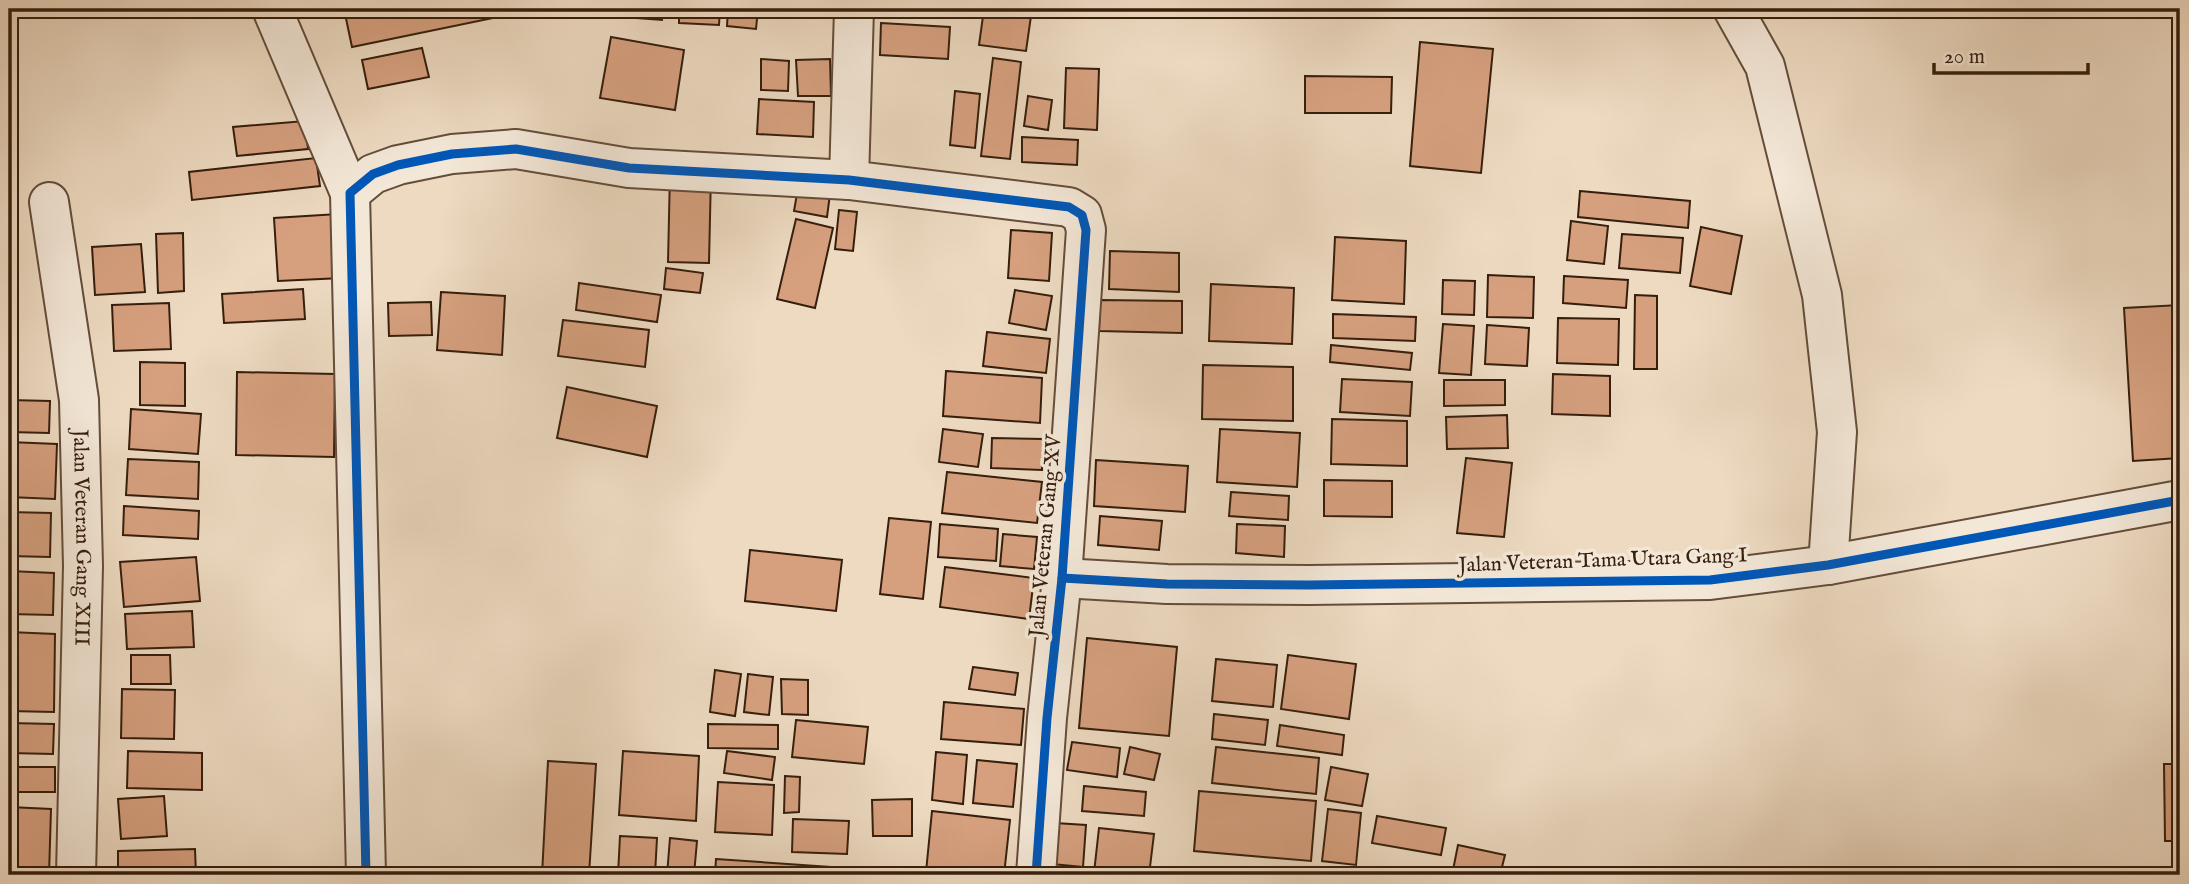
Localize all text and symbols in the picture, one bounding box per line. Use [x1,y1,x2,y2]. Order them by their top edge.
scale bar [1934,32,2088,76]
text: 20 m [1944,44,1985,71]
street label: Jalan Veteran Gang XIII [66,427,97,646]
street label: Jalan Veteran Gang XV [1024,432,1068,640]
street label: Jalan Veteran Tama Utara Gang I [1456,542,1748,580]

